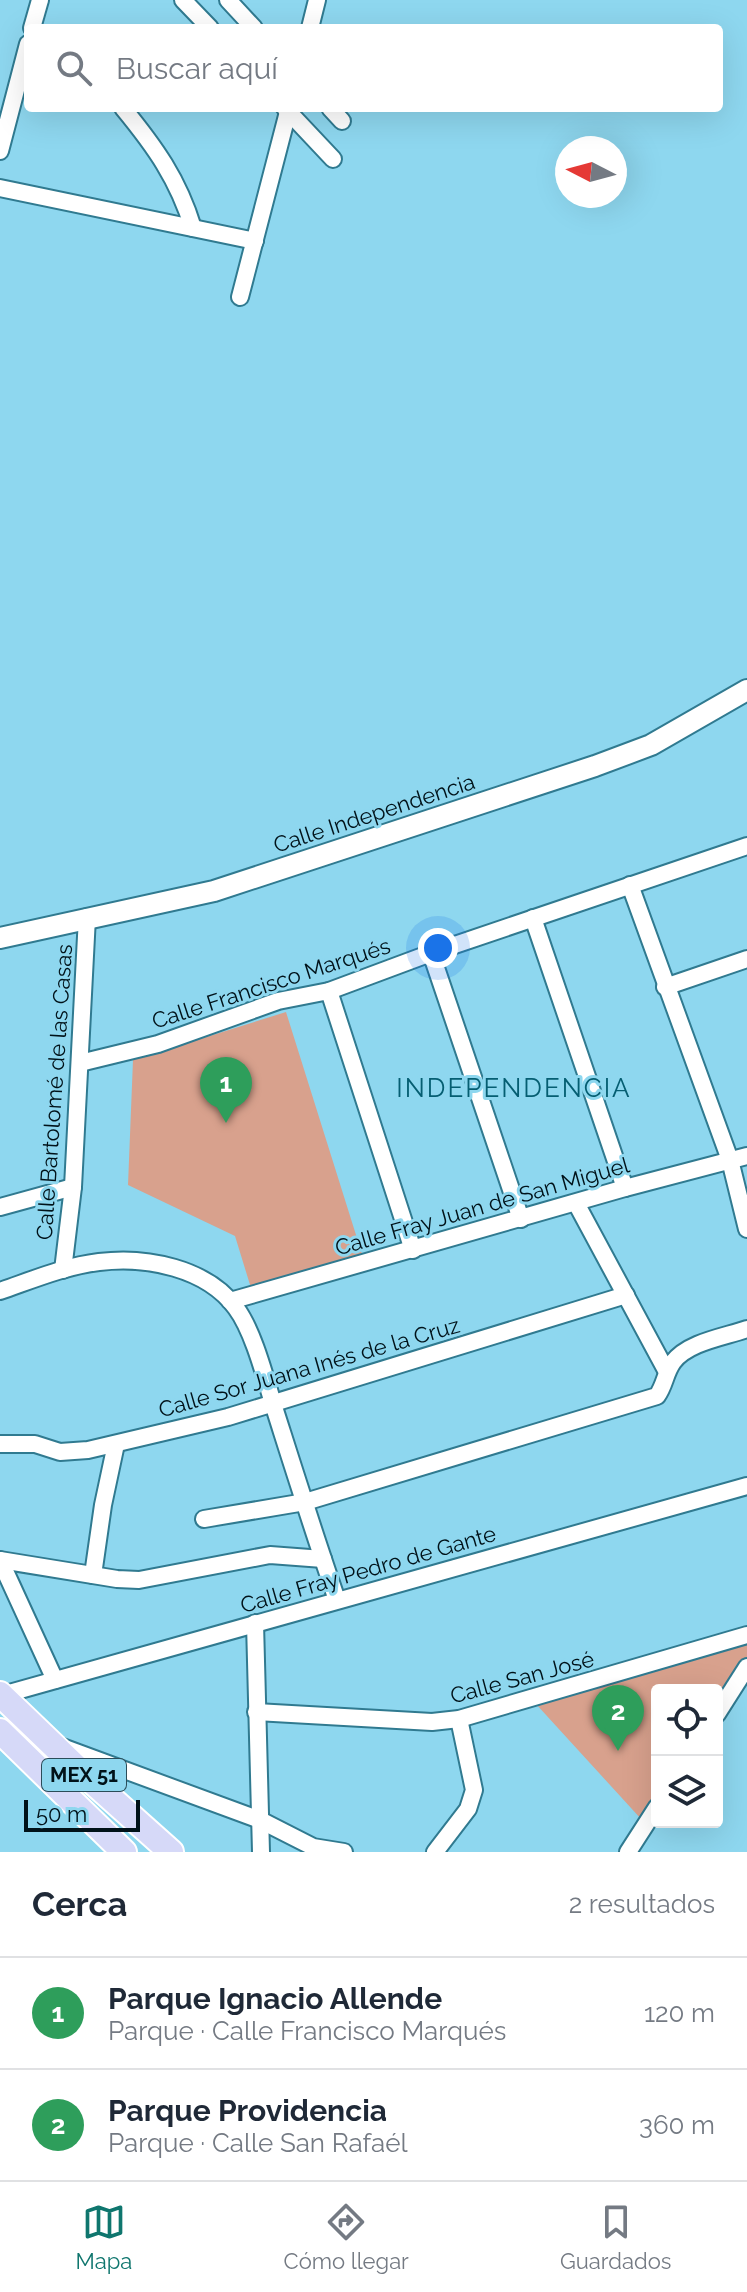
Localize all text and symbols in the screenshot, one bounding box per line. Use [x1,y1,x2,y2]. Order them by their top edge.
search box [24,24,723,112]
icon: search [52,46,96,90]
text: Buscar aquí [116,51,278,86]
north arrow [555,136,627,208]
street label: Calle Independencia [270,768,478,858]
your location [418,928,458,968]
street label: Calle Francisco Marqués [149,932,393,1034]
street label: Calle Bartolomé de las Casas [31,943,77,1241]
pin: 1 [200,1057,252,1123]
district label: INDEPENDENCIA [396,1073,632,1103]
street label: Calle Fray Juan de San Miguel [332,1151,632,1261]
street label: Calle Sor Juana Inés de la Cruz [155,1311,463,1423]
street label: Calle Fray Pedro de Gante [237,1520,499,1618]
street label: Calle San José [447,1645,597,1709]
map controls [651,1684,723,1828]
button: locate [651,1684,723,1756]
pin: 2 [592,1685,644,1751]
button: layers [651,1756,723,1828]
road number: MEX 51 [42,1759,126,1791]
scale bar [24,1796,140,1832]
text: 50 m [36,1801,87,1827]
text: Cerca [32,1884,127,1924]
text: 2 resultados [569,1889,715,1919]
text: Parque Ignacio Allende [108,1981,442,2016]
text: 1 [52,1998,64,2028]
text: 120 m [644,1998,715,2028]
text: Parque · Calle Francisco Marqués [108,2016,506,2046]
text: Parque Providencia [108,2093,387,2128]
text: 2 [51,2110,65,2140]
text: 360 m [639,2110,715,2140]
text: Parque · Calle San Rafaél [108,2128,408,2158]
tab: Mapa [76,2200,132,2274]
tab: Cómo llegar [284,2200,409,2274]
tab: Guardados [560,2200,671,2274]

